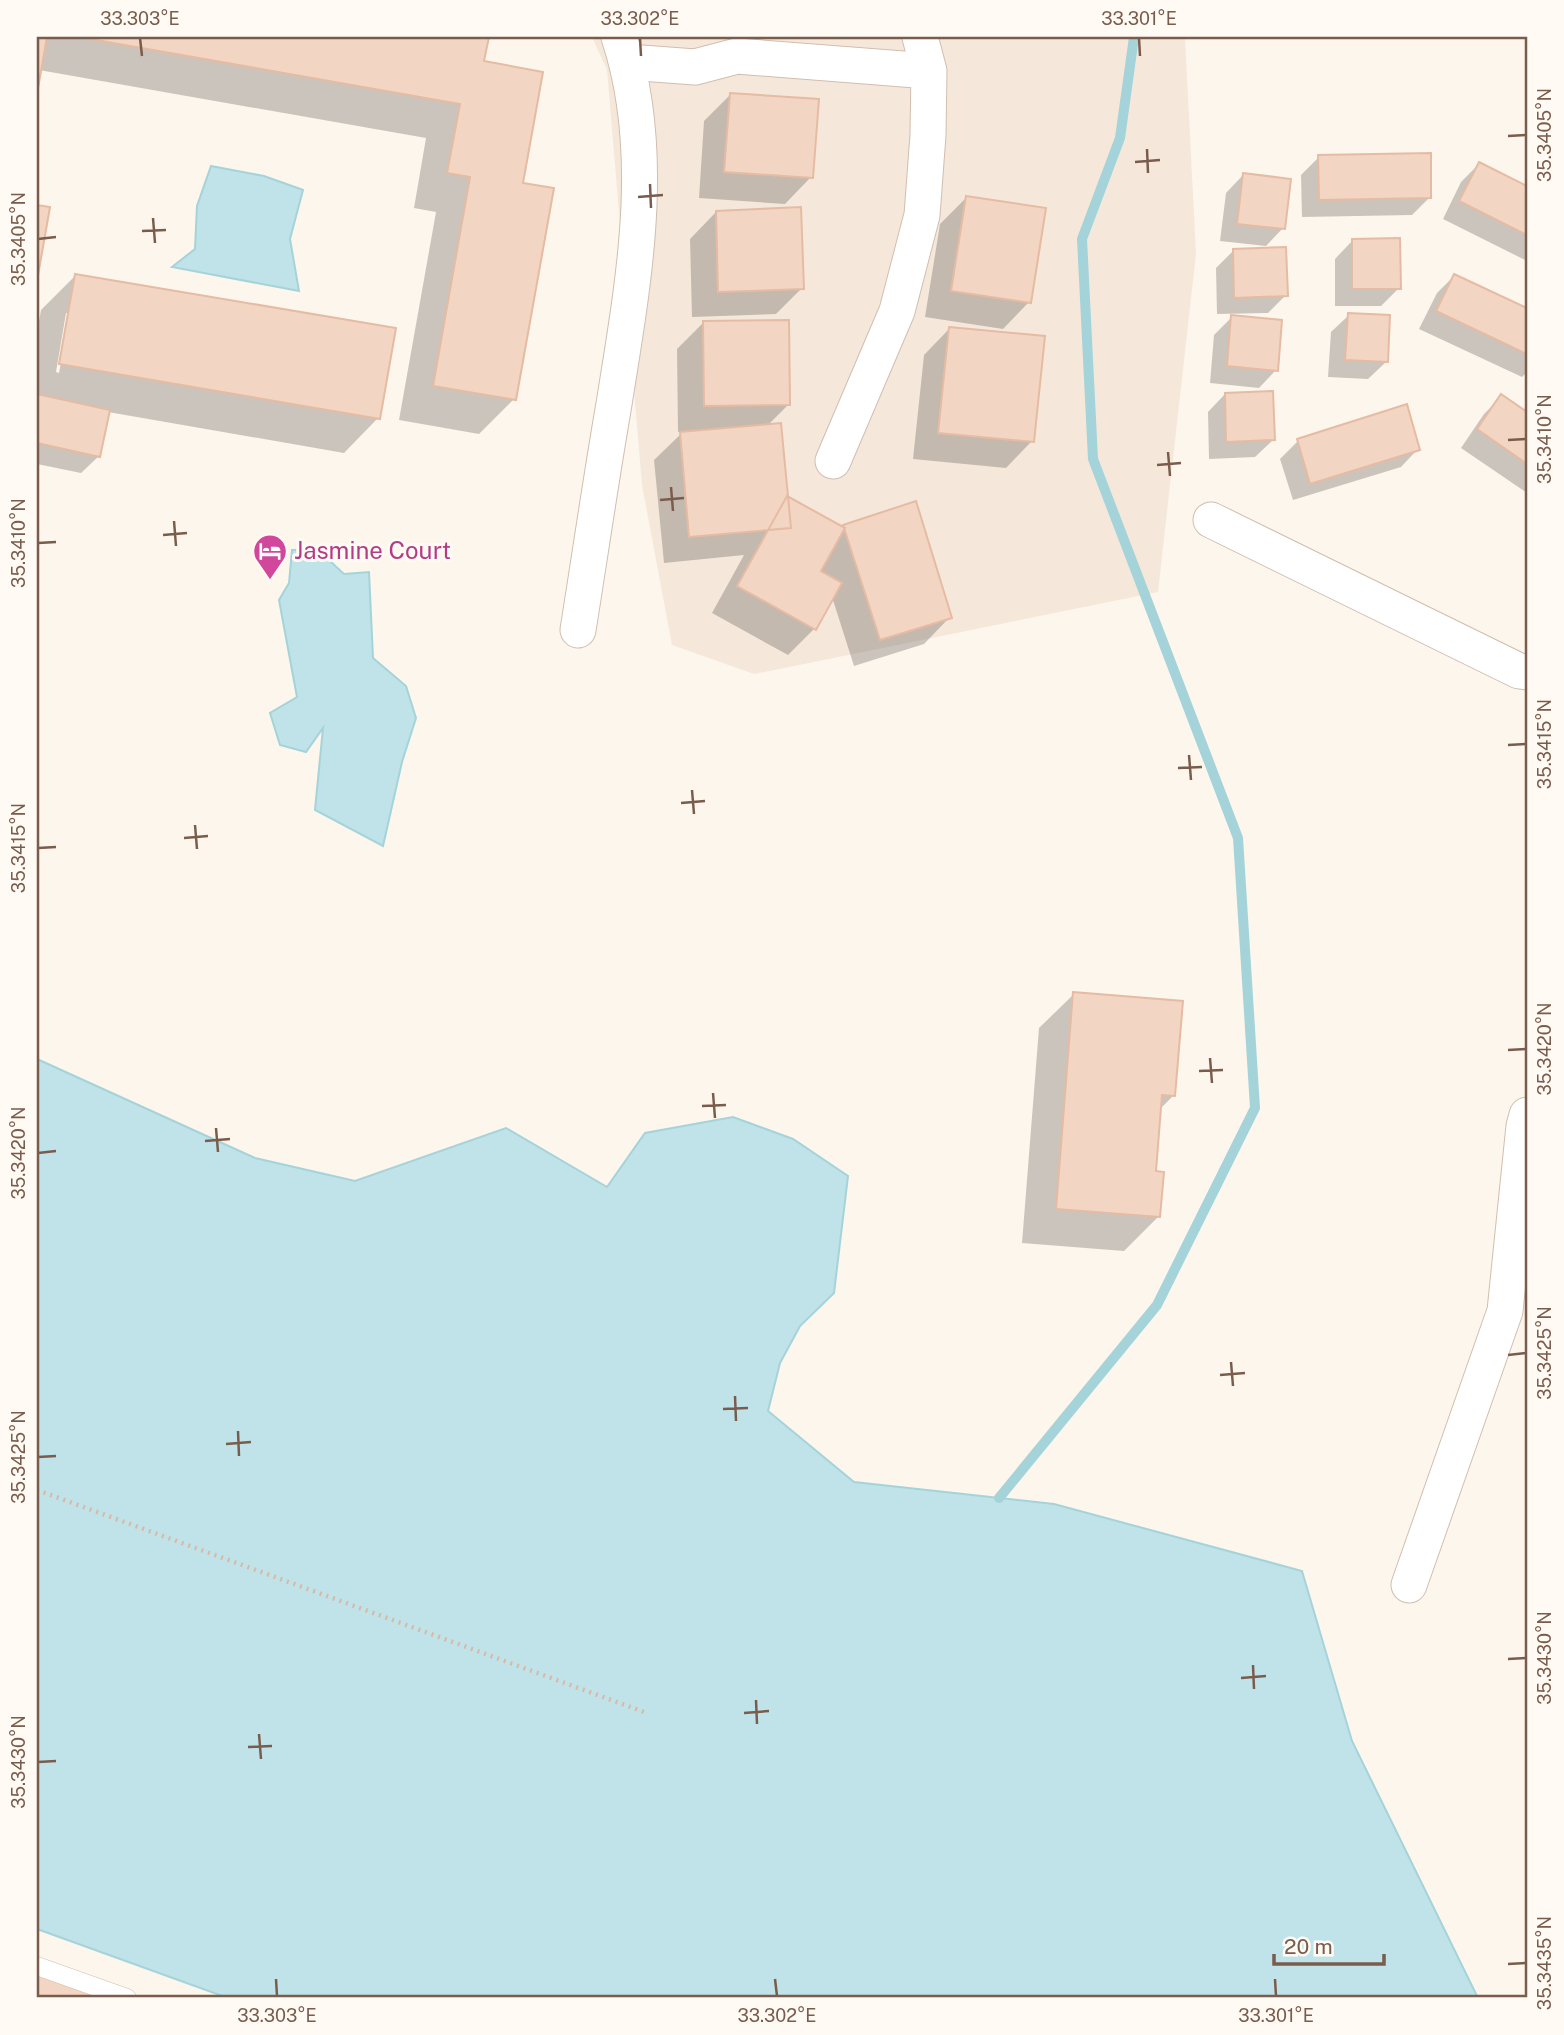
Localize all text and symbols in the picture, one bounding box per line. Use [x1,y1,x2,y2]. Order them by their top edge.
text: 33.303°E [100,8,180,29]
text: 33.302°E [600,8,680,29]
text: 33.301°E [1101,8,1177,29]
text: 35.3405°N [1534,88,1555,182]
text: 35.3405°N [8,192,29,286]
text: 35.3410°N [1534,394,1555,484]
text: 35.3410°N [8,498,29,588]
hotel icon: Jasmine Court [251,532,289,581]
place label: Jasmine Court [294,536,451,564]
text: 35.3415°N [1534,699,1555,789]
text: 35.3415°N [8,803,29,893]
text: 35.3420°N [1534,1002,1555,1096]
text: 35.3420°N [8,1106,29,1200]
text: 35.3425°N [1534,1306,1555,1400]
text: 35.3425°N [8,1410,29,1504]
text: 35.3430°N [1534,1611,1555,1705]
text: 35.3430°N [8,1715,29,1809]
text: 35.3435°N [1534,1916,1555,2010]
scale bar [1274,1923,1384,1967]
text: 20 m [1284,1934,1333,1959]
text: 33.303°E [237,2005,317,2026]
text: 33.302°E [737,2005,817,2026]
text: 33.301°E [1238,2005,1314,2026]

